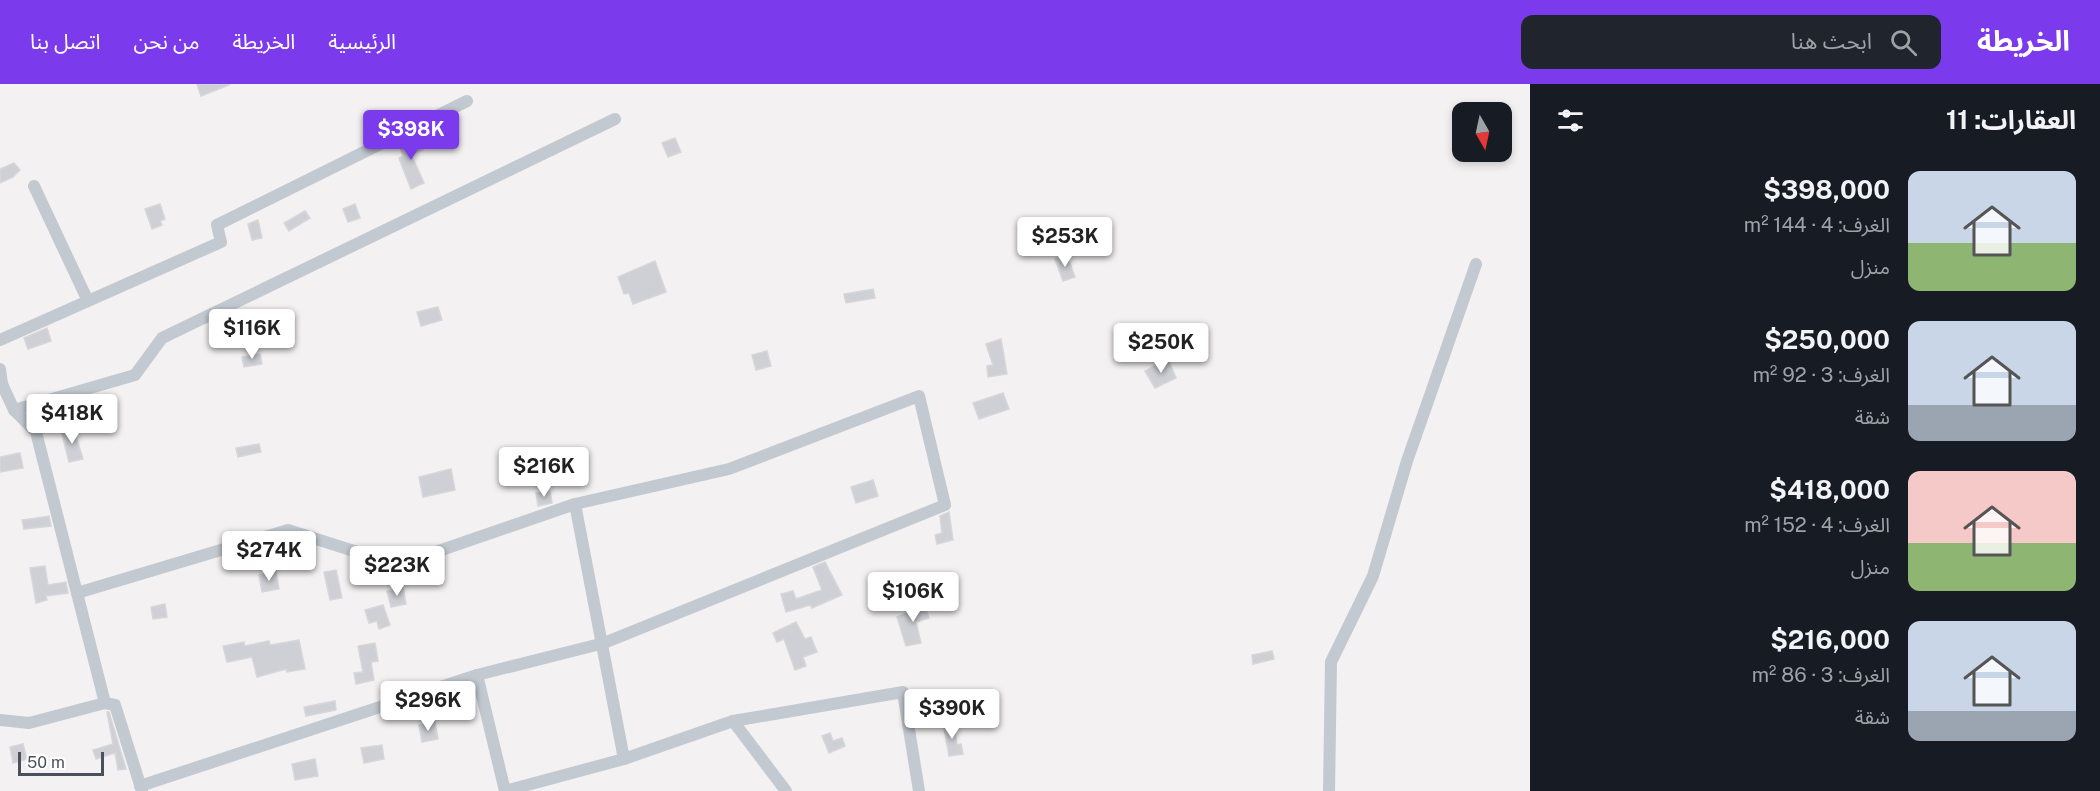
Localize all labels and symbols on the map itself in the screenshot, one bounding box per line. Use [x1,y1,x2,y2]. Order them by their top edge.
north arrow [1452,102,1512,162]
pin: $398K [369,110,453,161]
pin: $253K [1023,217,1107,268]
pin: $116K [210,309,294,360]
pin: $250K [1119,323,1203,374]
pin: $418K [30,394,114,445]
pin: $216K [502,447,586,498]
pin: $274K [227,531,311,582]
pin: $223K [355,546,439,597]
pin: $106K [871,572,955,623]
pin: $296K [386,681,470,732]
pin: $390K [910,689,994,740]
scale bar [18,749,104,776]

